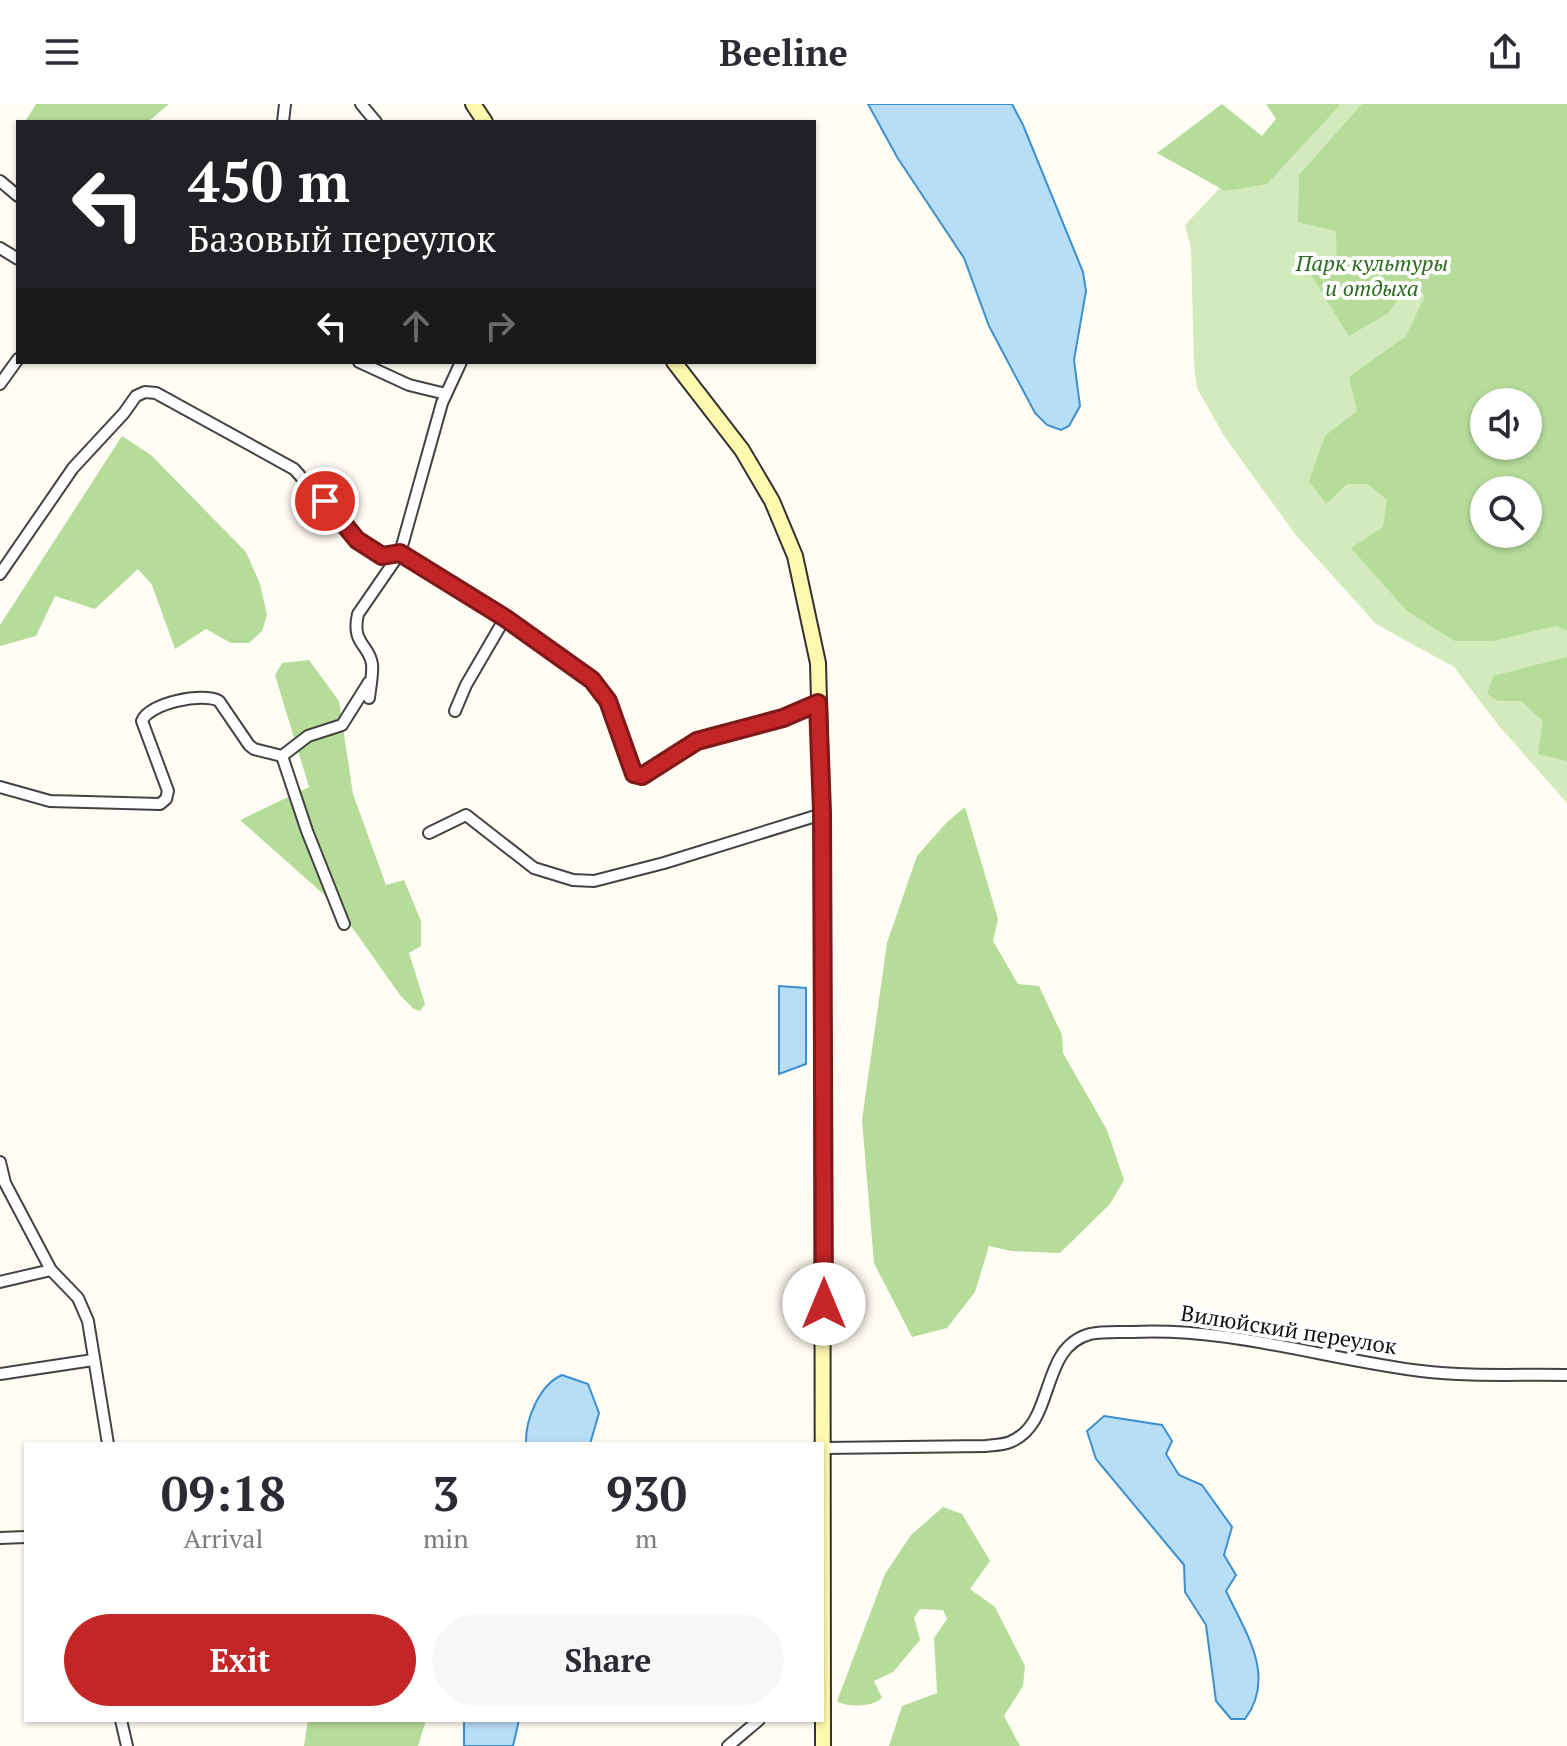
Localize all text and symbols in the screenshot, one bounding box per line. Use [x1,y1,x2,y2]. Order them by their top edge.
text: Beeline [719,29,848,76]
icon: menu [40,30,84,74]
icon: share [1483,30,1527,74]
text: 450 m [188,144,350,218]
icon: left [56,152,160,256]
text: Базовый переулок [188,215,496,262]
park label: Парк культуры и отдыха [1295,248,1448,302]
icon: left [310,304,354,348]
icon: ahead [394,304,438,348]
icon: right [478,304,522,348]
map controls [1470,388,1542,548]
button: sound [1470,388,1542,460]
pin [291,467,359,535]
button: search [1470,476,1542,548]
icon: arrive [303,479,347,523]
position arrow [782,1262,866,1346]
street label: Вилюйский переулок [1179,1298,1399,1360]
text: 09:18 [161,1461,286,1525]
text: 3 [432,1461,459,1525]
text: 930 [606,1461,687,1525]
text: Arrival [184,1521,263,1555]
text: min [423,1521,469,1555]
text: m [635,1521,658,1555]
button: Exit [64,1614,416,1706]
button: Share [432,1614,784,1706]

